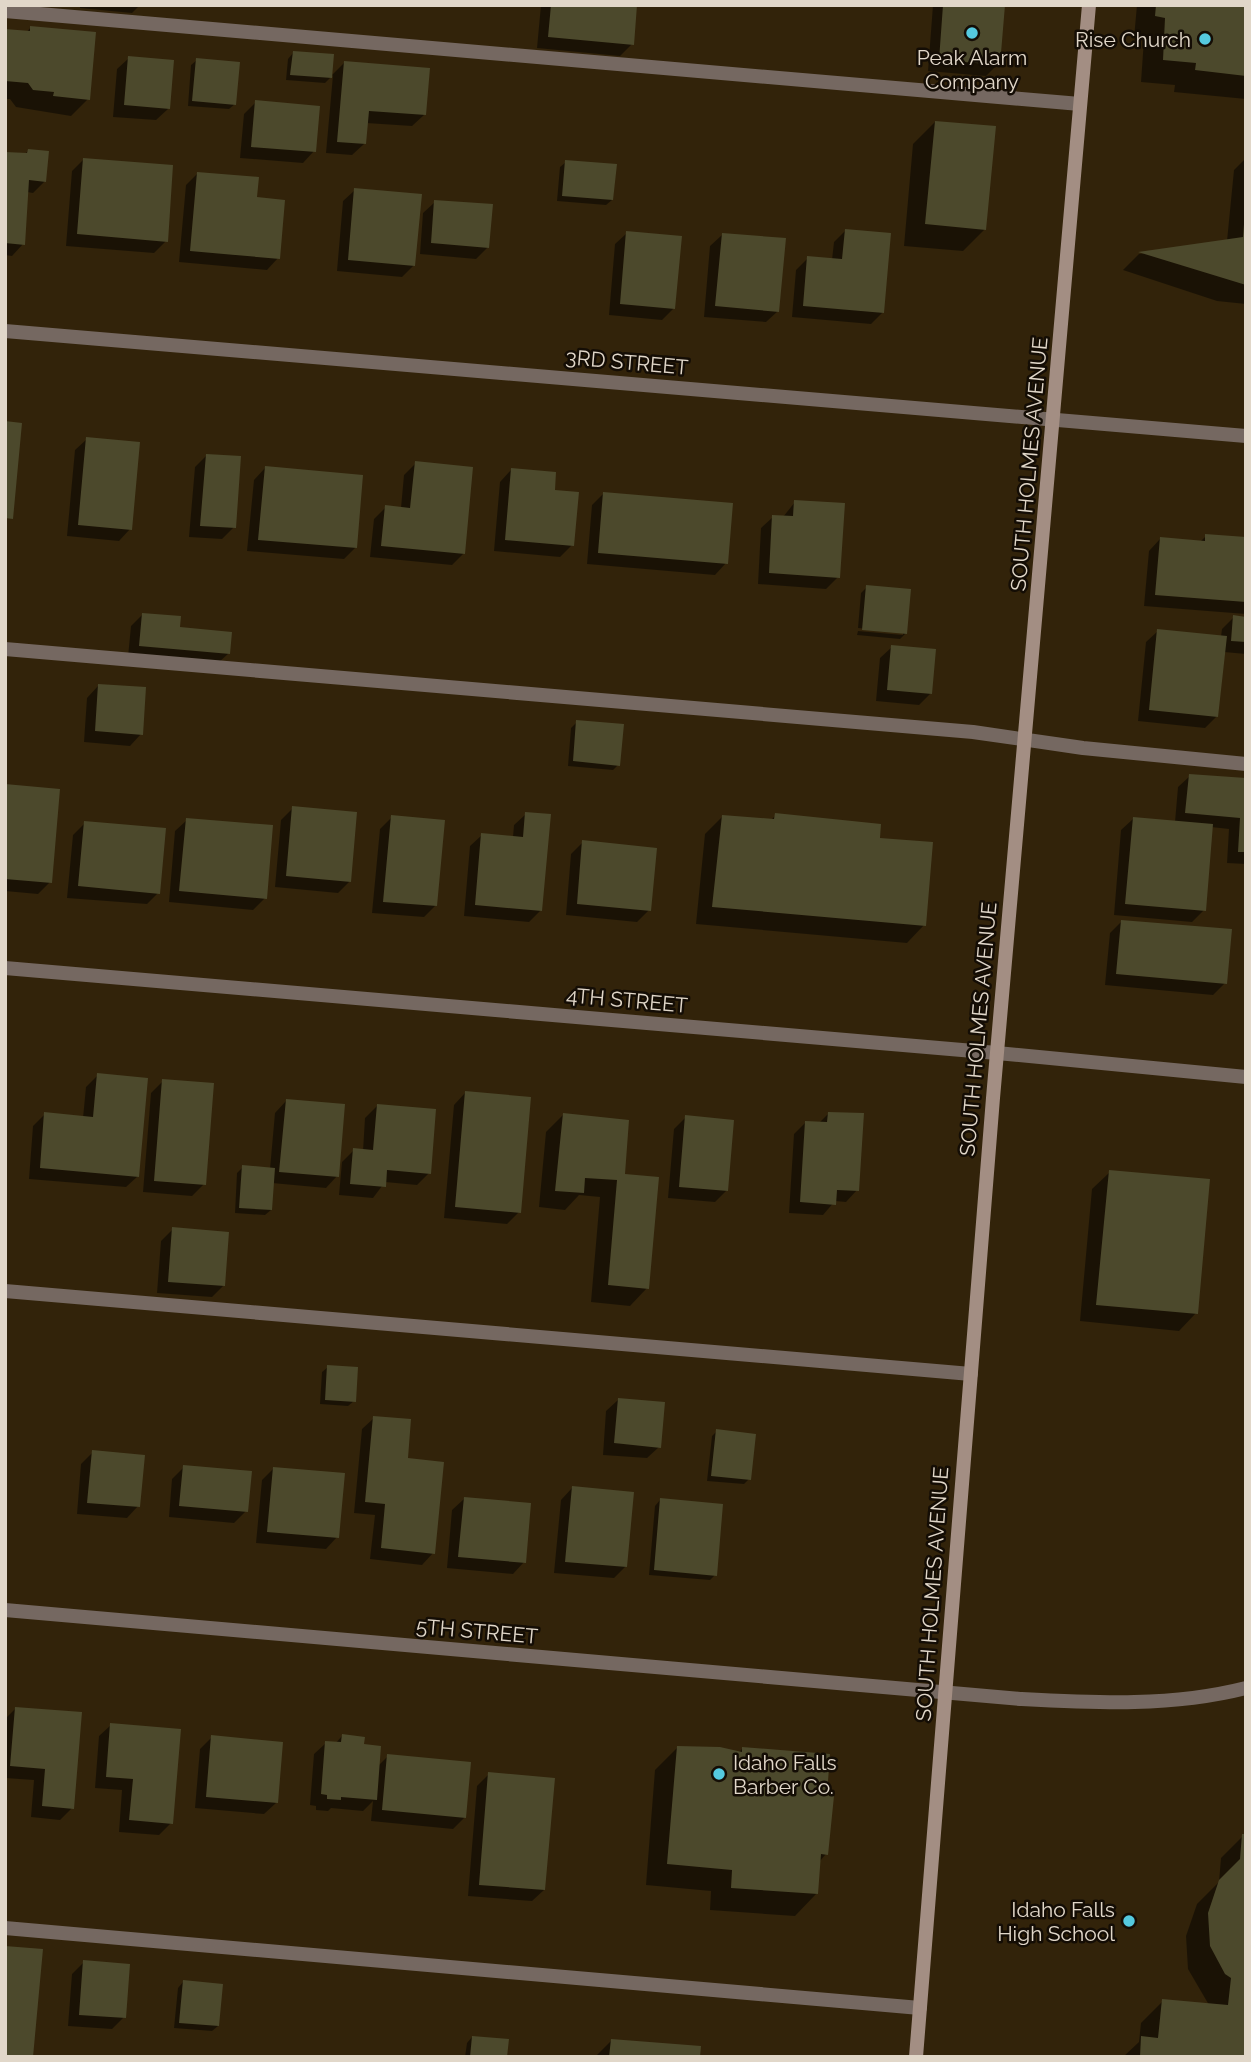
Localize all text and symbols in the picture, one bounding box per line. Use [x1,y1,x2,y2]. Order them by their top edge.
marker: Peak Alarm Company [964,25,980,41]
place label: Rise Church [1075,27,1191,52]
marker: Rise Church [1197,31,1213,47]
place label: Peak Alarm Company [917,45,1027,94]
street label: SOUTH HOLMES AVENUE [1005,336,1053,592]
street label: 3RD STREET [565,344,689,380]
street label: SOUTH HOLMES AVENUE [954,901,1002,1157]
street label: 4TH STREET [565,982,689,1018]
street label: SOUTH HOLMES AVENUE [911,1466,953,1722]
street label: 5TH STREET [415,1613,539,1649]
place label: Idaho Falls Barber Co. [733,1750,837,1799]
marker: Idaho Falls Barber Co. [711,1766,727,1782]
place label: Idaho Falls High School [997,1897,1115,1946]
marker: Idaho Falls High School [1121,1913,1137,1929]

